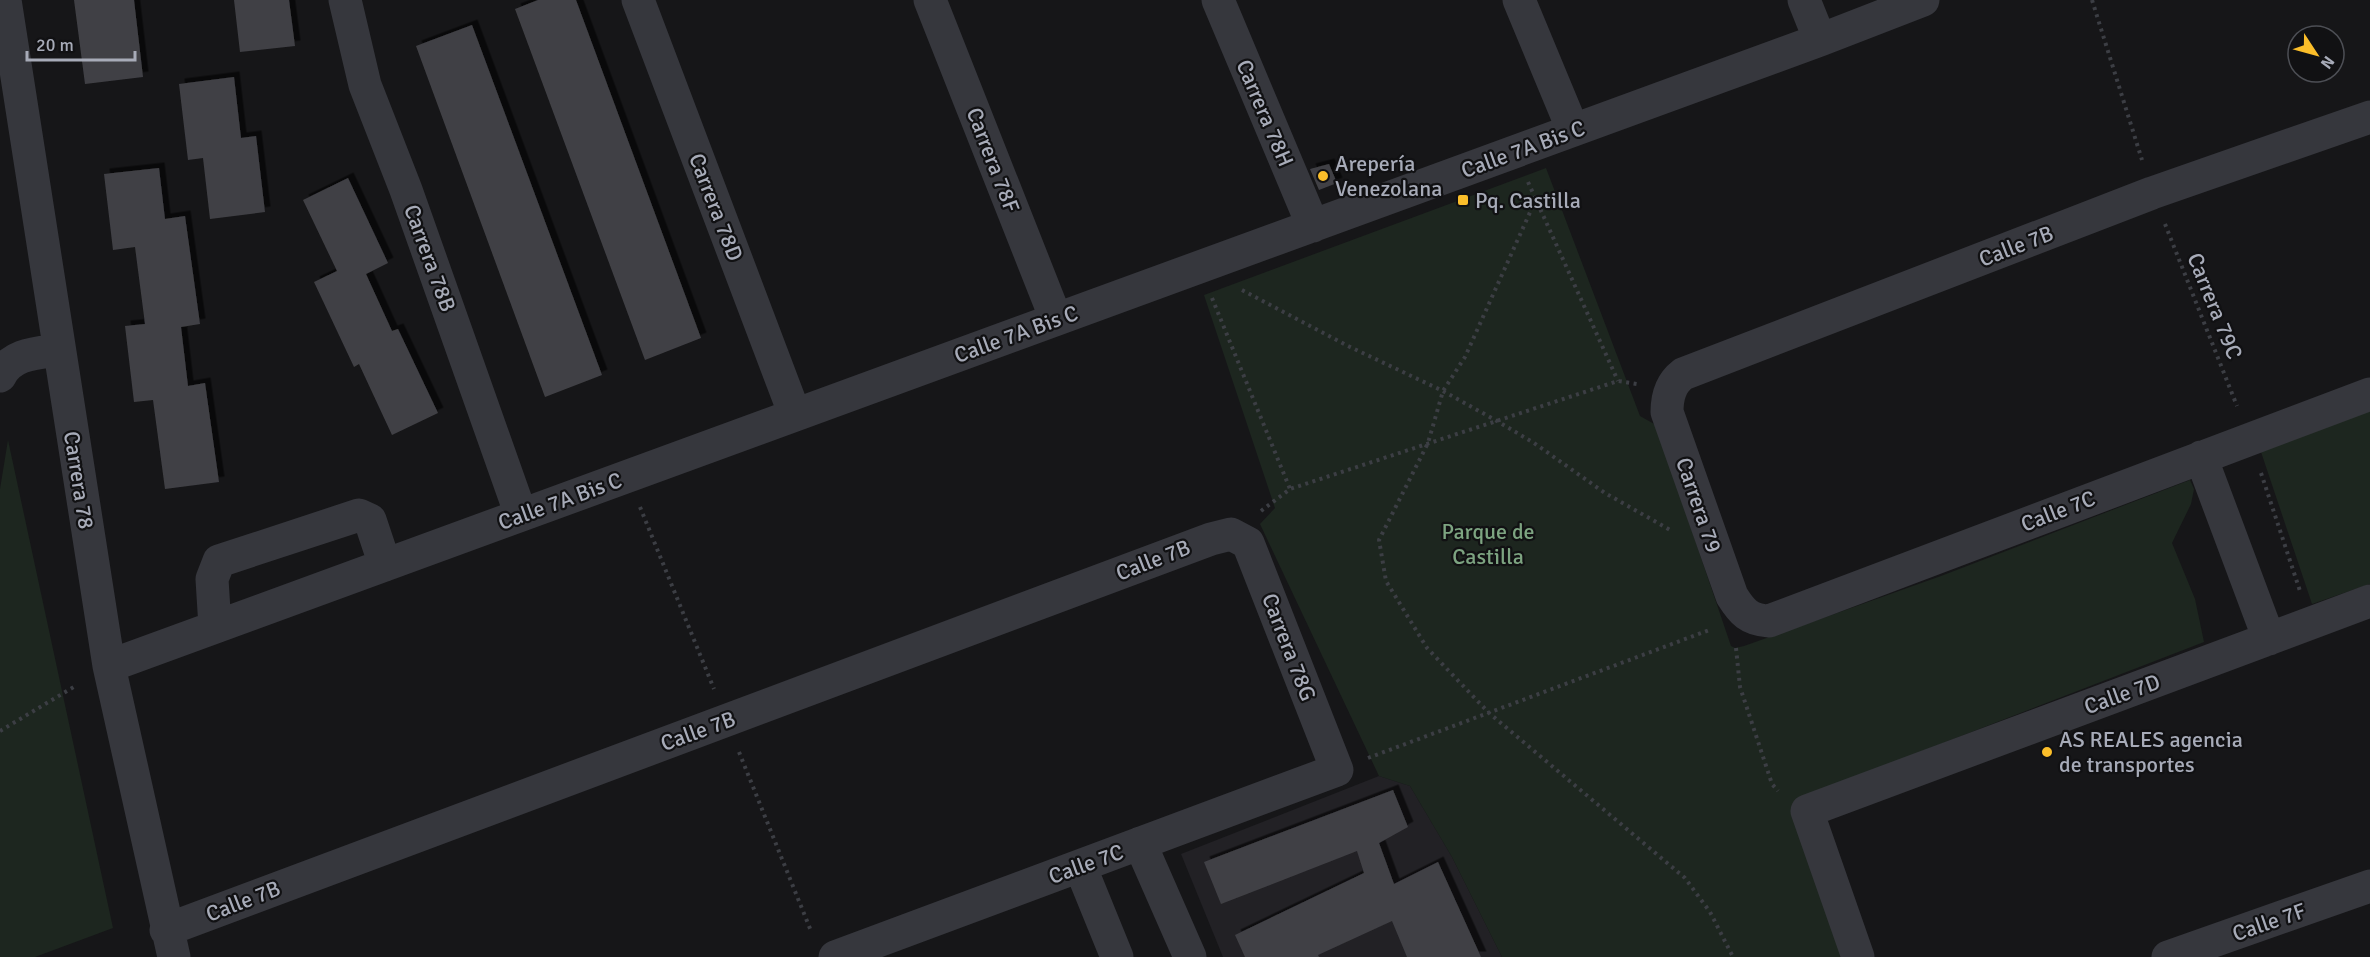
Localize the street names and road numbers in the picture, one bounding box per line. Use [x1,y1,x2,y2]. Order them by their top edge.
street label: Carrera 78H [1230,55,1300,171]
street label: Carrera 78F [961,104,1025,216]
street label: Calle 7A Bis C [1457,114,1589,184]
street label: Carrera 78D [683,149,749,265]
street label: Carrera 78B [398,201,462,315]
street label: Calle 7B [1975,219,2057,273]
street label: Carrera 79C [2181,249,2249,363]
street label: Calle 7A Bis C [950,299,1082,369]
street label: Carrera 78 [58,429,100,531]
street label: Carrera 79 [1670,454,1728,556]
street label: Calle 7A Bis C [494,466,626,536]
street label: Calle 7C [2017,484,2099,538]
street label: Calle 7B [1112,533,1194,587]
street label: Carrera 78G [1256,589,1322,705]
street label: Calle 7D [2080,668,2164,720]
street label: Calle 7B [657,705,739,757]
street label: Calle 7C [1045,838,1127,890]
street label: Calle 7B [202,874,284,928]
street label: Calle 7F [2229,897,2309,947]

